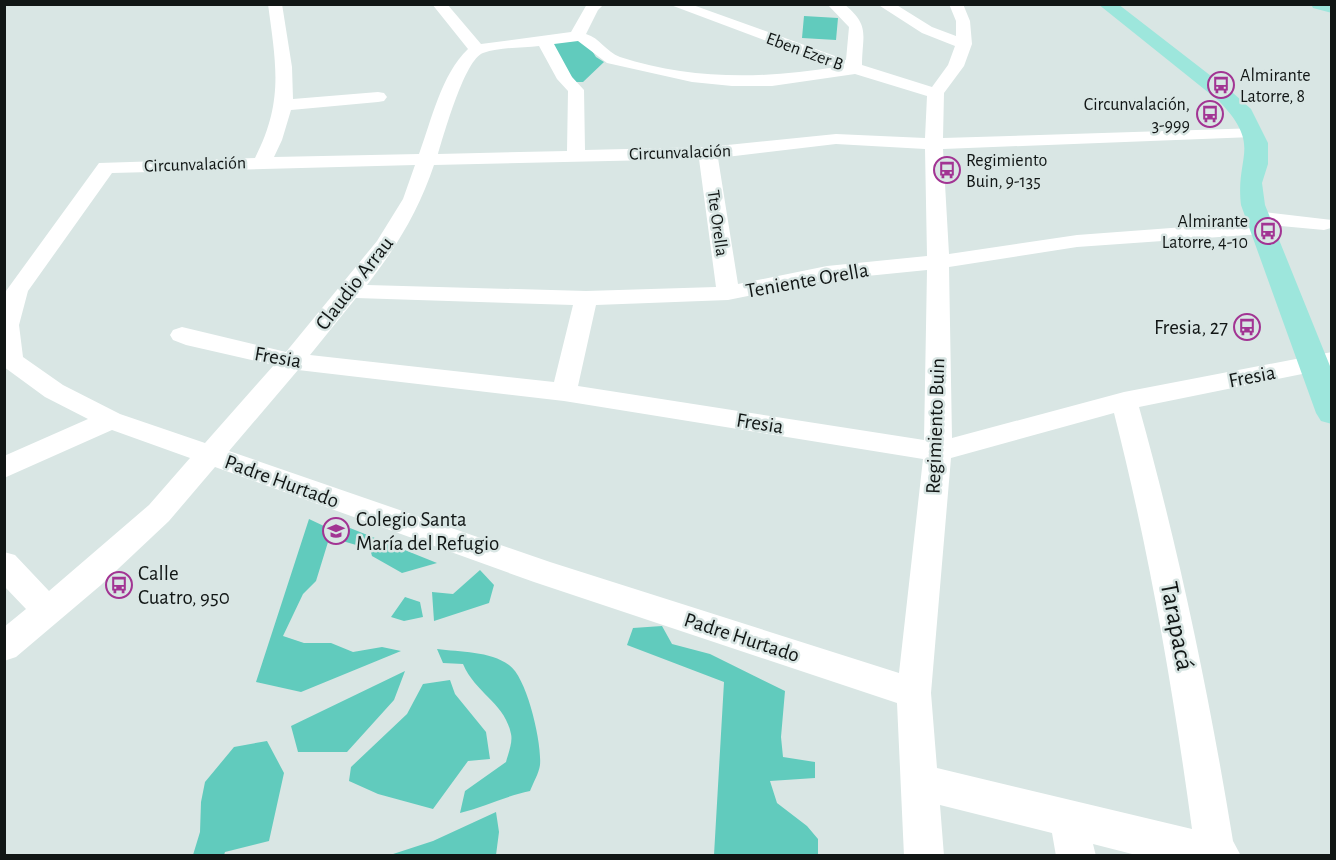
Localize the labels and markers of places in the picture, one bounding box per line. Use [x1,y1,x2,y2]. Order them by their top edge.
place label: Almirante Latorre, 8 [1240,67,1310,106]
bus stop icon: Almirante Latorre, 8 [1206,70,1236,100]
place label: Circunvalación, 3-999 [1084,96,1190,135]
bus stop icon: Circunvalación, 3-999 [1195,99,1225,129]
place label: Regimiento Buin, 9-135 [966,152,1047,191]
bus stop icon: Regimiento Buin, 9-135 [932,155,962,185]
place label: Almirante Latorre, 4-10 [1162,213,1248,252]
bus stop icon: Almirante Latorre, 4-10 [1253,216,1283,246]
bus stop icon: Fresia, 27 [1232,312,1262,342]
place label: Fresia, 27 [1154,317,1228,338]
place label: Colegio Santa María del Refugio [356,509,499,554]
school or university icon: Colegio Santa María del Refugio [321,516,351,546]
place label: Calle Cuatro, 950 [138,563,230,608]
bus stop icon: Calle Cuatro, 950 [104,570,134,600]

